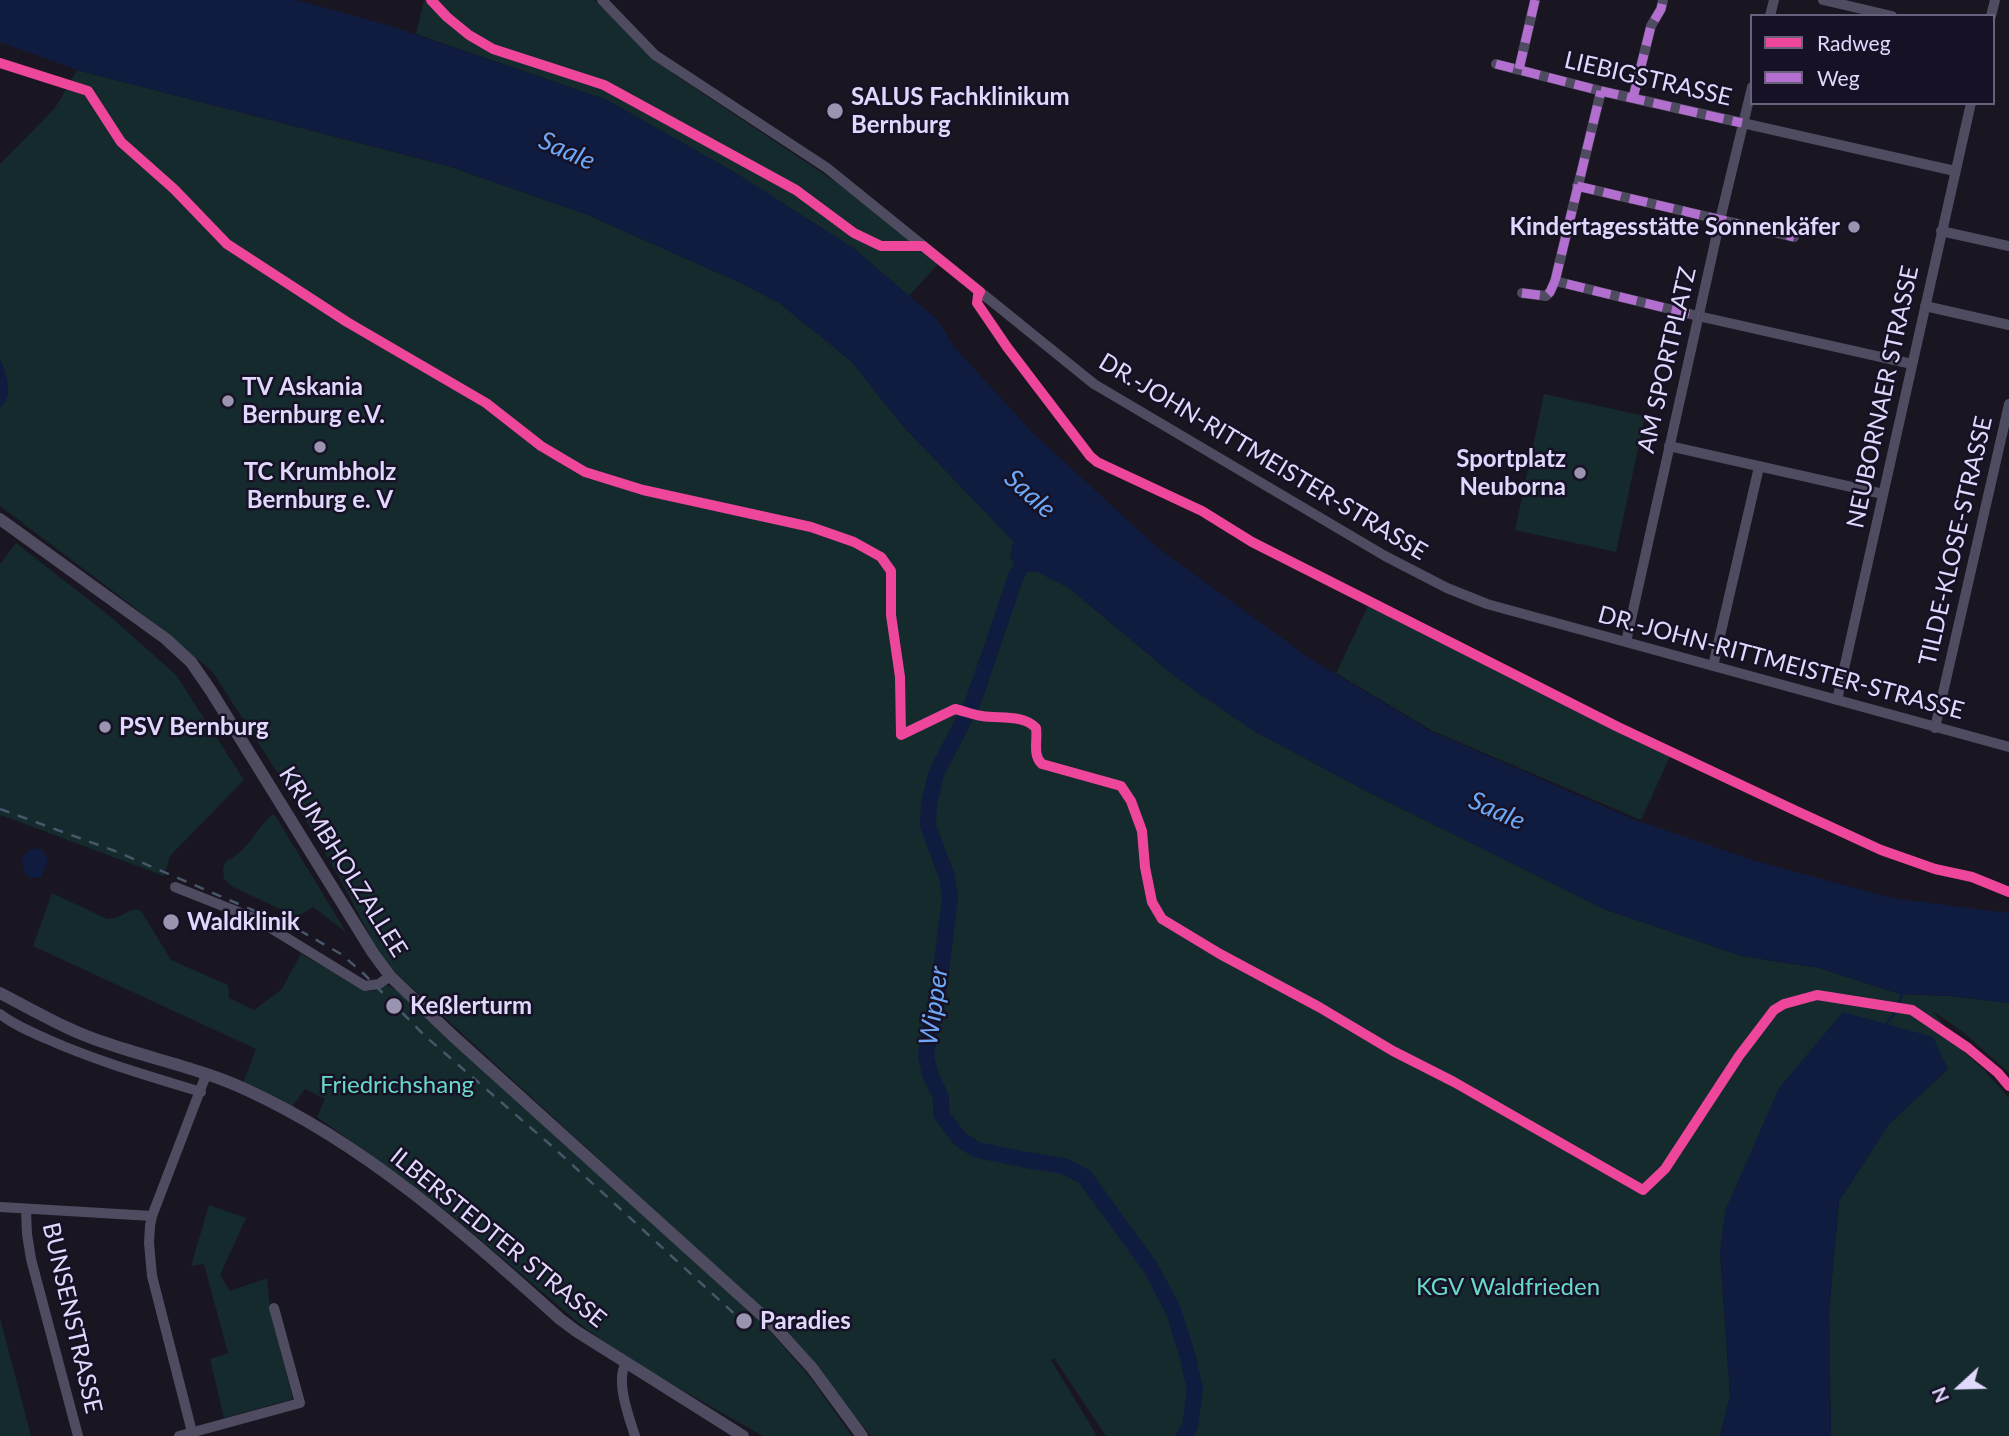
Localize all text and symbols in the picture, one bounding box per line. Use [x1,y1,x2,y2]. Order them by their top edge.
legend [1750,14,1995,105]
text: Radweg [1817,30,1891,55]
street label: LIEBIGSTRASSE [1561,46,1735,112]
text: Weg [1817,65,1860,90]
place label: SALUS Fachklinikum Bernburg [851,83,1070,139]
marker: SALUS Fachklinikum Bernburg [825,101,845,121]
water label: Saale [534,125,600,177]
place label: Kindertagesstätte Sonnenkäfer [1510,213,1840,241]
marker: Kindertagesstätte Sonnenkäfer [1846,219,1862,235]
street label: NEUBORNAER STRASSE [1841,263,1925,531]
street label: AM SPORTPLATZ [1632,264,1702,456]
street label: DR.-JOHN-RITTMEISTER-STRASSE [1094,347,1432,567]
place label: TV Askania Bernburg e.V. [242,373,385,429]
marker: TV Askania Bernburg e.V. [220,393,236,409]
street label: TILDE-KLOSE-STRASSE [1913,414,1999,668]
marker: TC Krumbholz Bernburg e. V [312,439,328,455]
place label: Sportplatz Neuborna [1456,445,1566,501]
place label: TC Krumbholz Bernburg e. V [244,458,396,514]
water label: Saale [998,463,1062,525]
marker: Sportplatz Neuborna [1572,465,1588,481]
street label: DR.-JOHN-RITTMEISTER-STRASSE [1595,600,1967,726]
place label: PSV Bernburg [119,713,269,741]
marker: PSV Bernburg [97,719,113,735]
street label: KRUMBHOLZALLEE [273,761,413,963]
water label: Saale [1464,785,1530,837]
place label: Waldklinik [187,908,300,936]
marker: Waldklinik [161,912,181,932]
water label: Wipper [913,964,955,1048]
place label: Keßlerturm [410,992,532,1020]
marker: Keßlerturm [384,996,404,1016]
park label: Friedrichshang [320,1071,474,1099]
street label: ILBERSTEDTER STRASSE [384,1142,612,1334]
street label: BUNSENSTRASSE [36,1220,108,1416]
park label: KGV Waldfrieden [1416,1273,1600,1301]
place label: Paradies [760,1307,851,1335]
marker: Paradies [734,1311,754,1331]
north arrow [1925,1352,1995,1422]
text: N [1927,1384,1953,1406]

